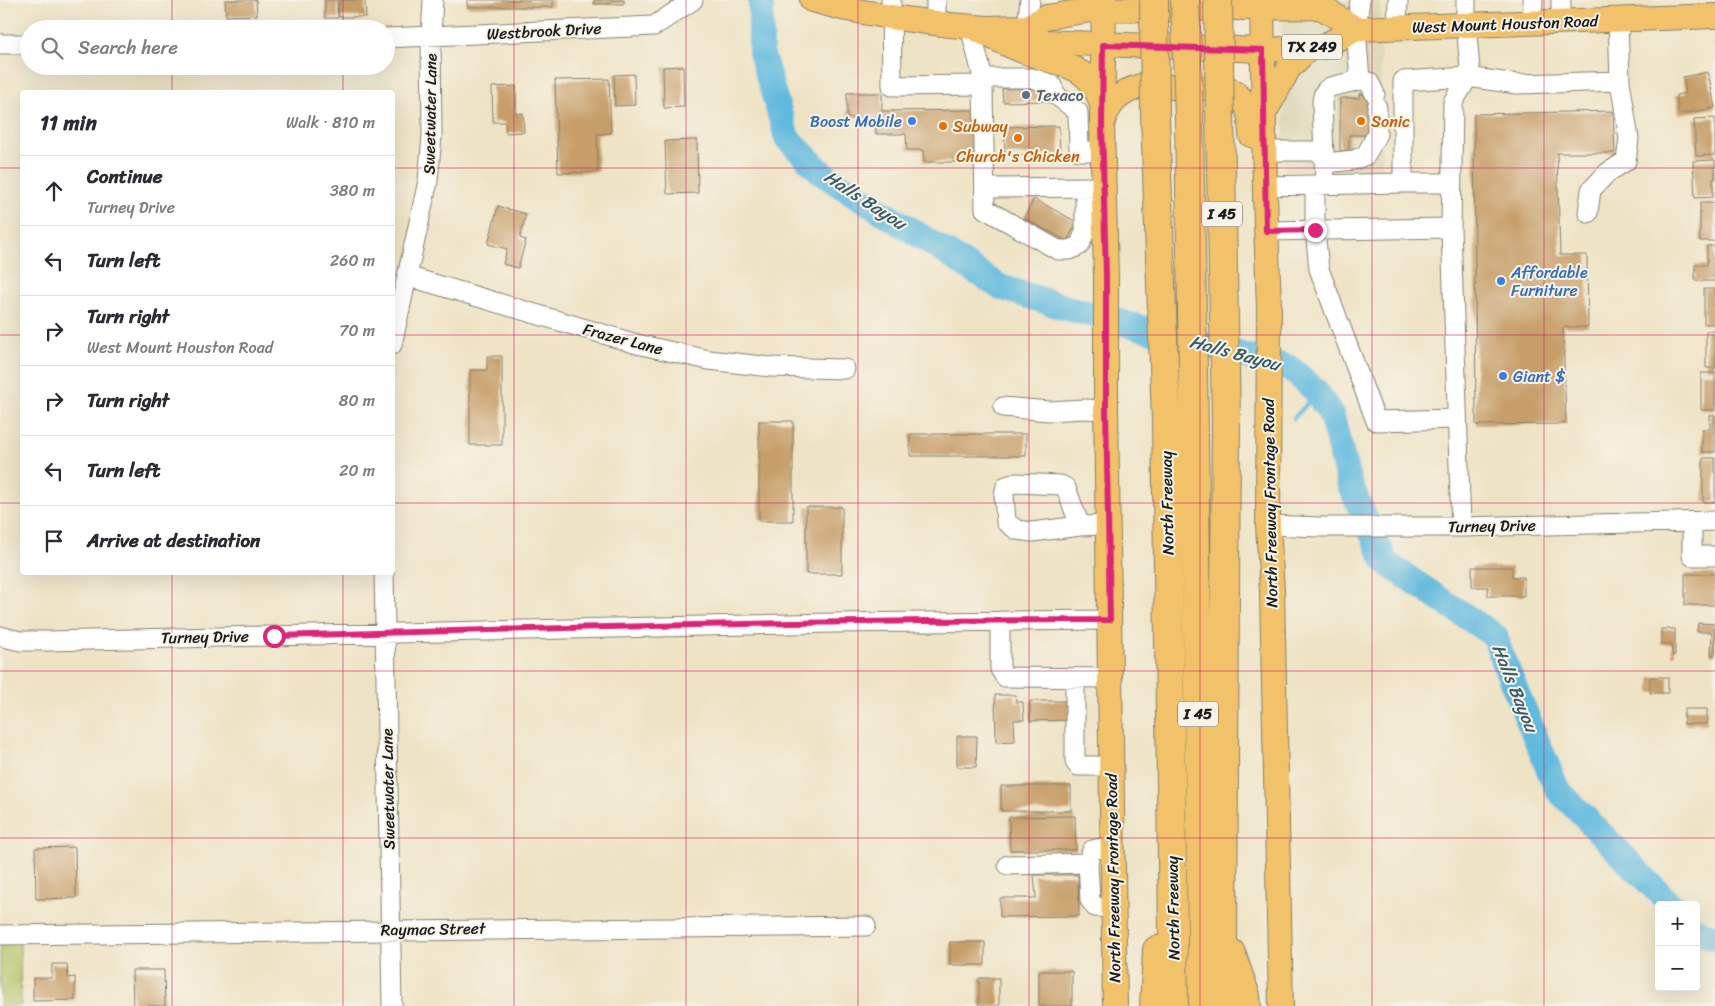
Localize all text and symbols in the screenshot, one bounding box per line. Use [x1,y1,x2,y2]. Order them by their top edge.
street label: West Mount Houston Road [1411,6,1600,42]
street label: Westbrook Drive [486,14,602,48]
search box [20,20,395,75]
text: Search here [78,31,178,64]
icon: search [38,34,66,62]
road number: TX 249 [1282,34,1342,60]
street label: Sweetwater Lane [414,53,446,175]
place label: Texaco [1036,81,1084,110]
marker: Texaco [1020,89,1032,101]
text: 11 min [40,104,97,142]
place label: Boost Mobile [810,107,902,136]
place label: Sonic [1371,107,1410,136]
text: Walk · 810 m [286,108,375,137]
place label: Subway [953,112,1008,141]
marker: Boost Mobile [906,115,918,127]
marker: Sonic [1355,115,1367,127]
marker: Subway [937,120,949,132]
marker: Church's Chicken [1012,132,1024,144]
place label: Church's Chicken [956,142,1080,171]
text: Continue [87,160,163,193]
water label: Halls Bayou [817,161,915,240]
text: 380 m [330,176,375,205]
icon: ahead [40,177,68,205]
text: Turney Drive [87,193,175,222]
road number: I 45 [1202,202,1242,226]
route end [1304,219,1327,242]
text: Turn left [87,244,160,277]
text: 260 m [330,246,375,275]
icon: left [40,247,68,275]
place label: Affordable Furniture [1510,258,1588,305]
marker: Affordable Furniture [1495,275,1507,287]
text: Turn right [87,300,169,333]
street label: Frazer Lane [580,314,666,364]
text: 70 m [339,316,375,345]
icon: right [40,317,68,345]
water label: Halls Bayou [1186,326,1286,381]
text: West Mount Houston Road [87,333,273,362]
place label: Giant $ [1513,362,1566,391]
marker: Giant $ [1497,370,1509,382]
text: Turn right [87,384,169,417]
text: 80 m [339,386,375,415]
icon: right [40,387,68,415]
street label: North Freeway Frontage Road [1254,397,1286,608]
street label: North Freeway [1152,450,1182,555]
text: Turn left [87,454,160,487]
text: 20 m [339,456,375,485]
icon: left [40,457,68,485]
street label: Turney Drive [1448,511,1536,541]
text: Arrive at destination [87,524,260,557]
icon: arrive [40,527,68,555]
street label: Turney Drive [161,622,249,652]
route start [263,625,286,648]
water label: Halls Bayou [1483,639,1548,739]
road number: I 45 [1178,702,1218,726]
street label: Sweetwater Lane [372,728,404,850]
street label: North Freeway Frontage Road [1097,772,1129,983]
street label: North Freeway [1158,855,1188,960]
map controls [1655,901,1700,991]
button: + [1655,901,1700,946]
street label: Raymac Street [381,914,486,944]
button: − [1655,946,1700,991]

